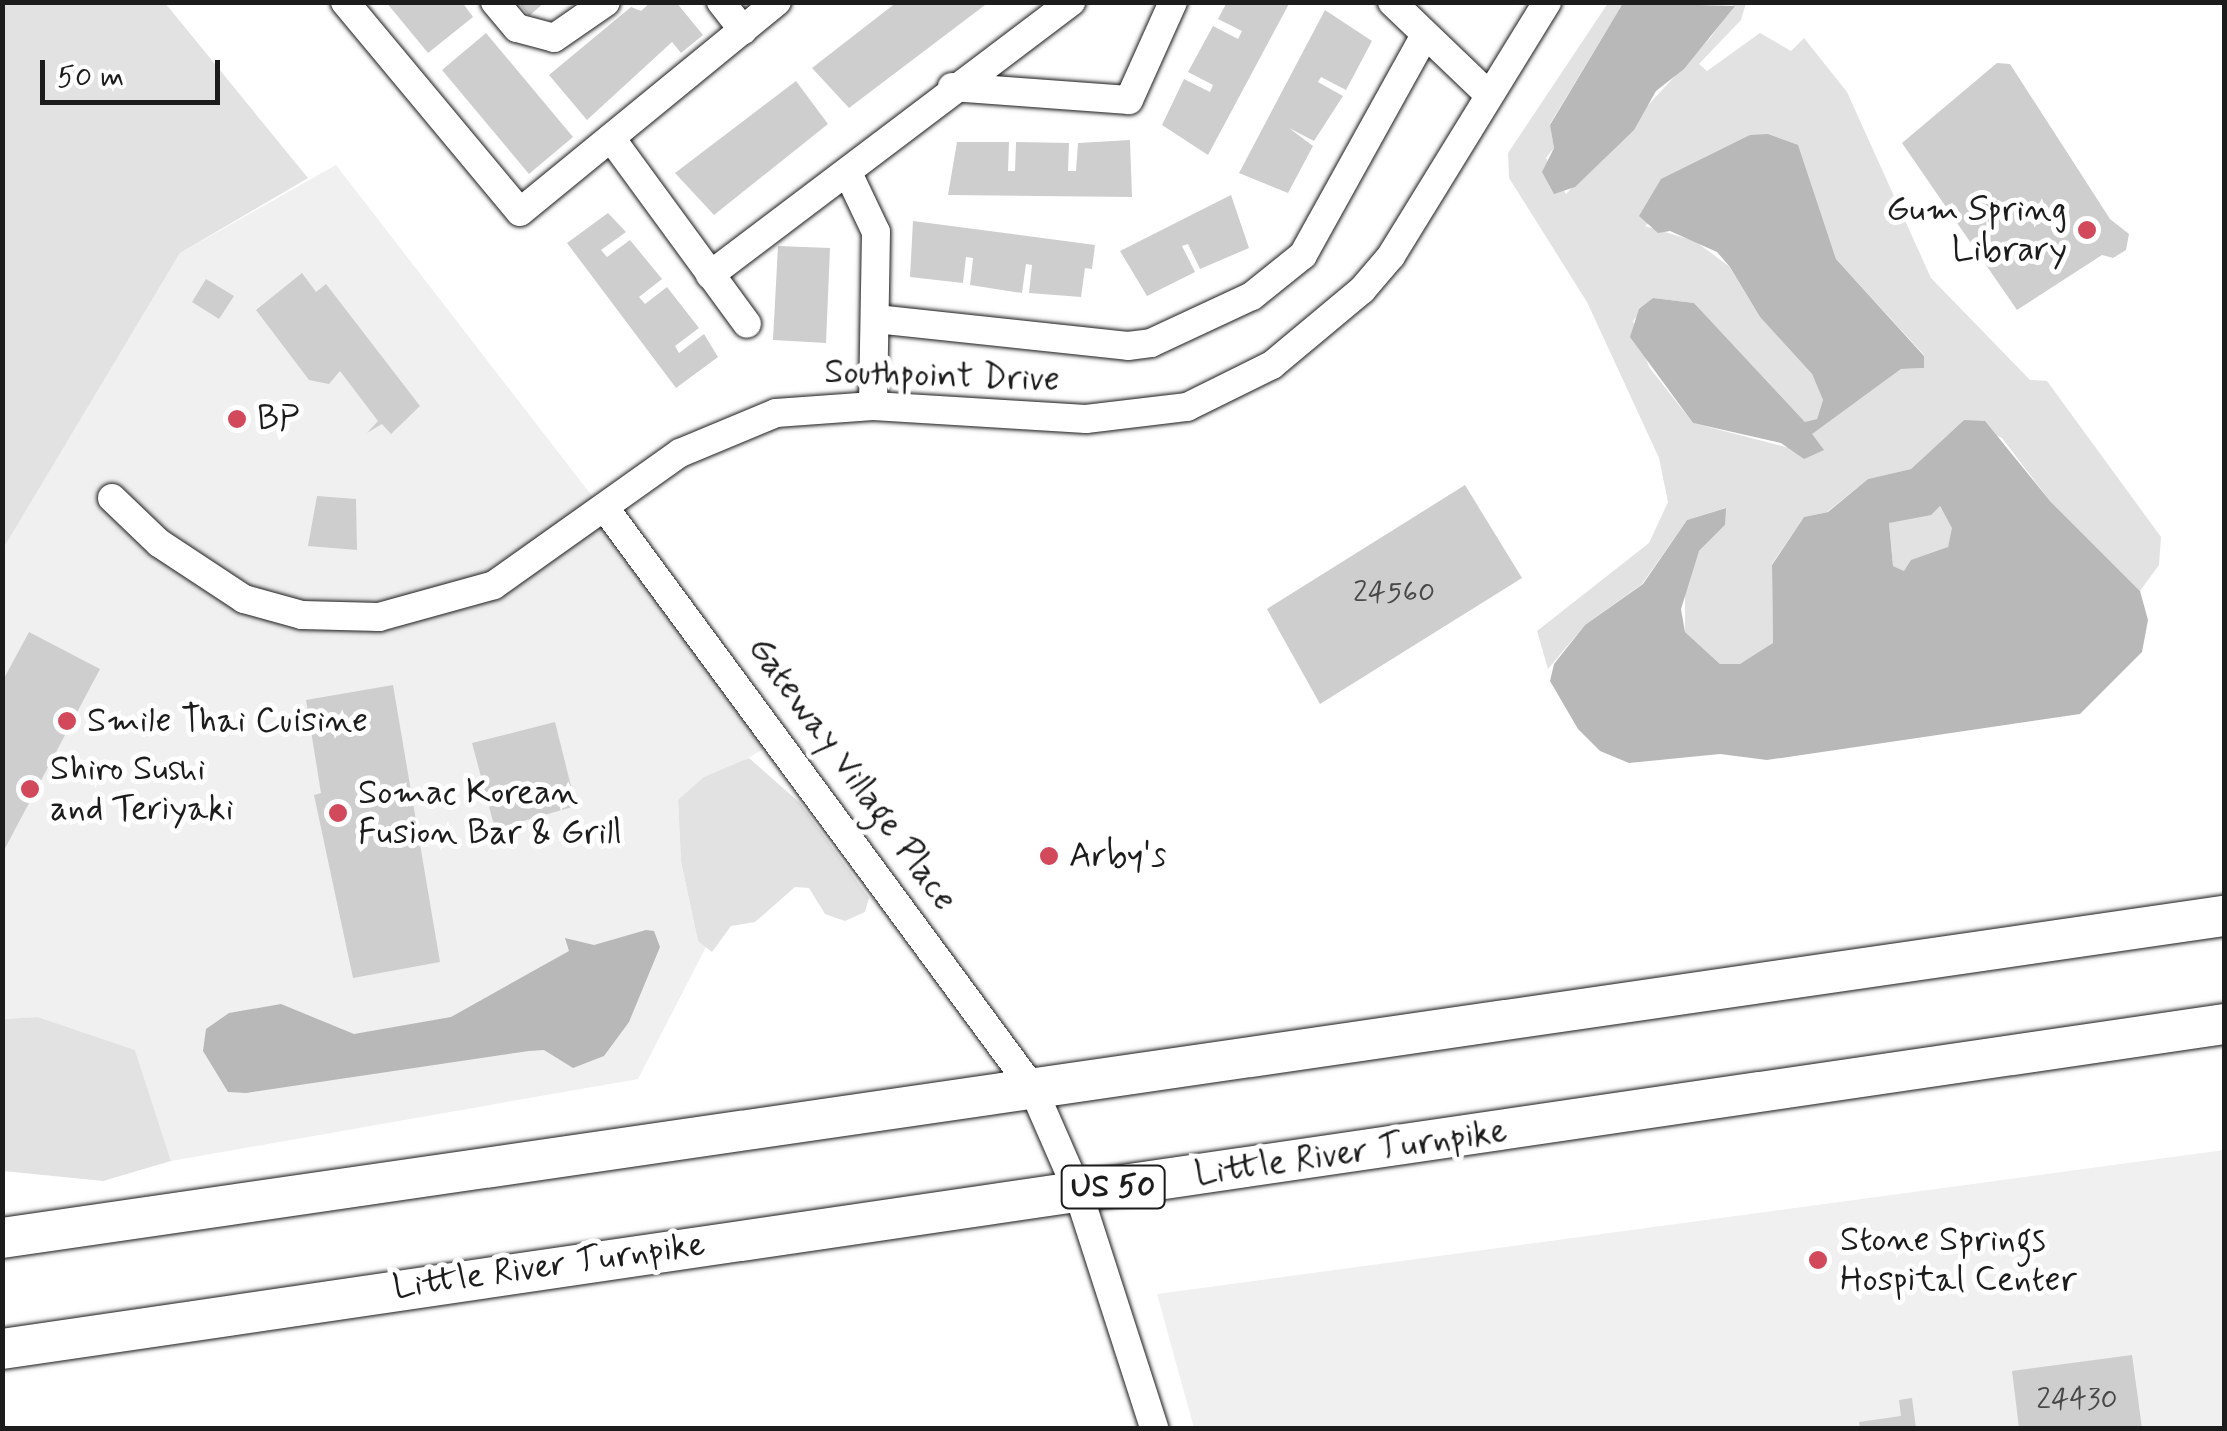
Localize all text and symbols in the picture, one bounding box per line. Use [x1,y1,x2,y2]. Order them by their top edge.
scale bar [45,40,225,102]
text: 50 m [57,58,124,97]
place label: Gum Spring Library [1892,189,2067,271]
marker: Gum Spring Library [2076,219,2098,241]
street label: Southpoint Drive [824,351,1060,401]
place label: BP [257,398,299,440]
marker: BP [226,408,248,430]
house number: 24560 [1353,575,1435,611]
street label: Gateway Village Place [740,631,964,917]
place label: Smile Thai Cuisine [87,700,371,742]
marker: Smile Thai Cuisine [56,710,78,732]
place label: Shiro Sushi and Teriyaki [50,748,228,830]
place label: Somac Korean Fusion Bar & Grill [358,772,622,854]
marker: Shiro Sushi and Teriyaki [19,778,41,800]
marker: Somac Korean Fusion Bar & Grill [327,802,349,824]
place label: Arby's [1069,835,1167,877]
marker: Arby's [1038,845,1060,867]
street label: Little River Turnpike [1190,1110,1512,1196]
road number: US 50 [1060,1160,1166,1214]
place label: Stone Springs Hospital Center [1840,1219,2083,1301]
street label: Little River Turnpike [388,1223,710,1309]
marker: Stone Springs Hospital Center [1805,1247,1831,1273]
house number: 24430 [2036,1382,2118,1418]

